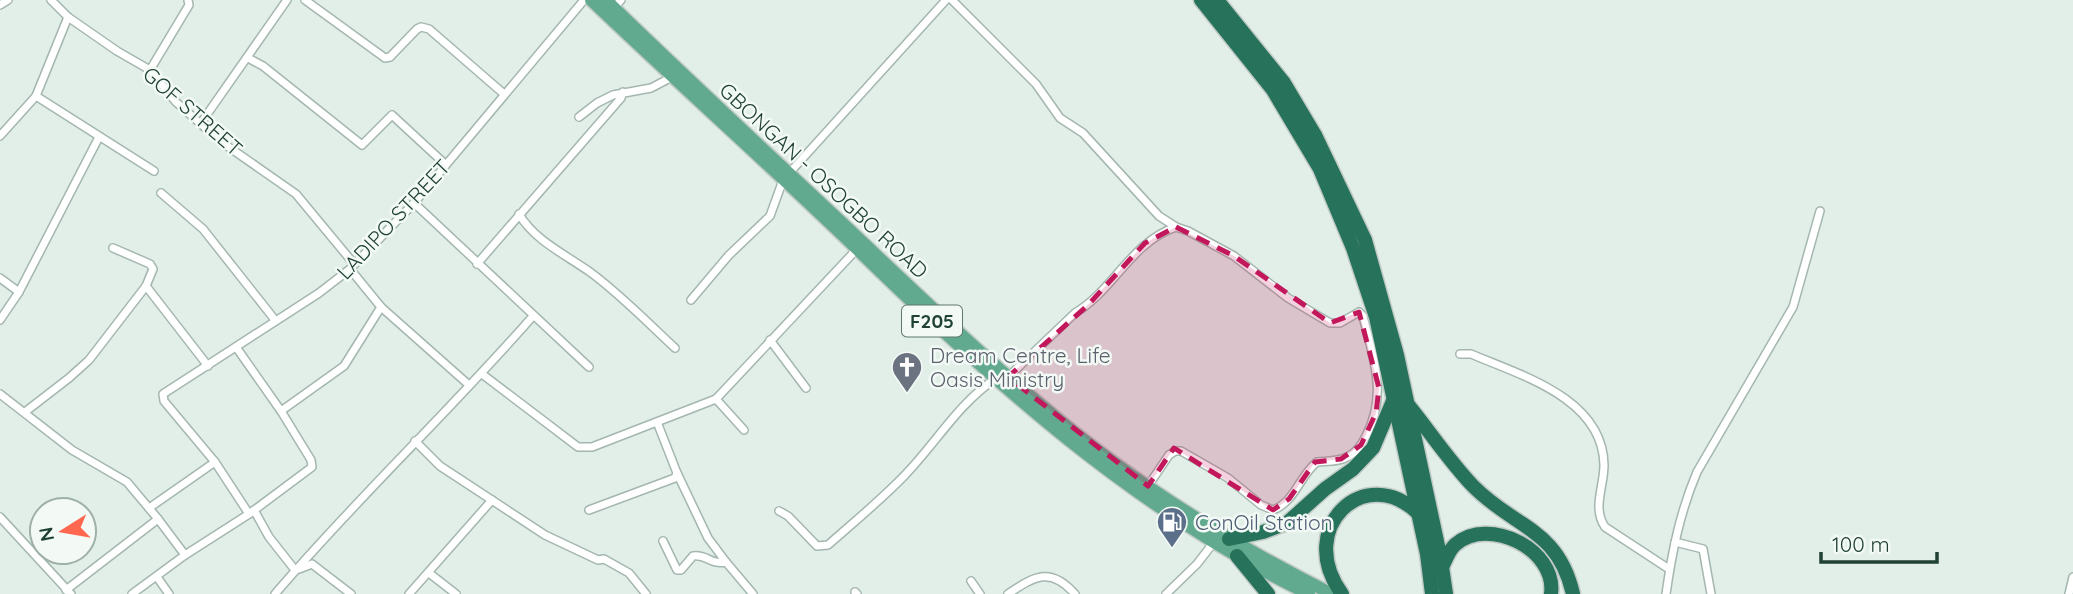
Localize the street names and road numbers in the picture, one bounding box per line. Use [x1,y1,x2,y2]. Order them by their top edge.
street label: GOF STREET [138,61,248,161]
street label: GBONGAN - OSOGBO ROAD [714,77,934,283]
street label: LADIPO STREET [331,154,455,284]
road number: F205 [902,306,962,336]

